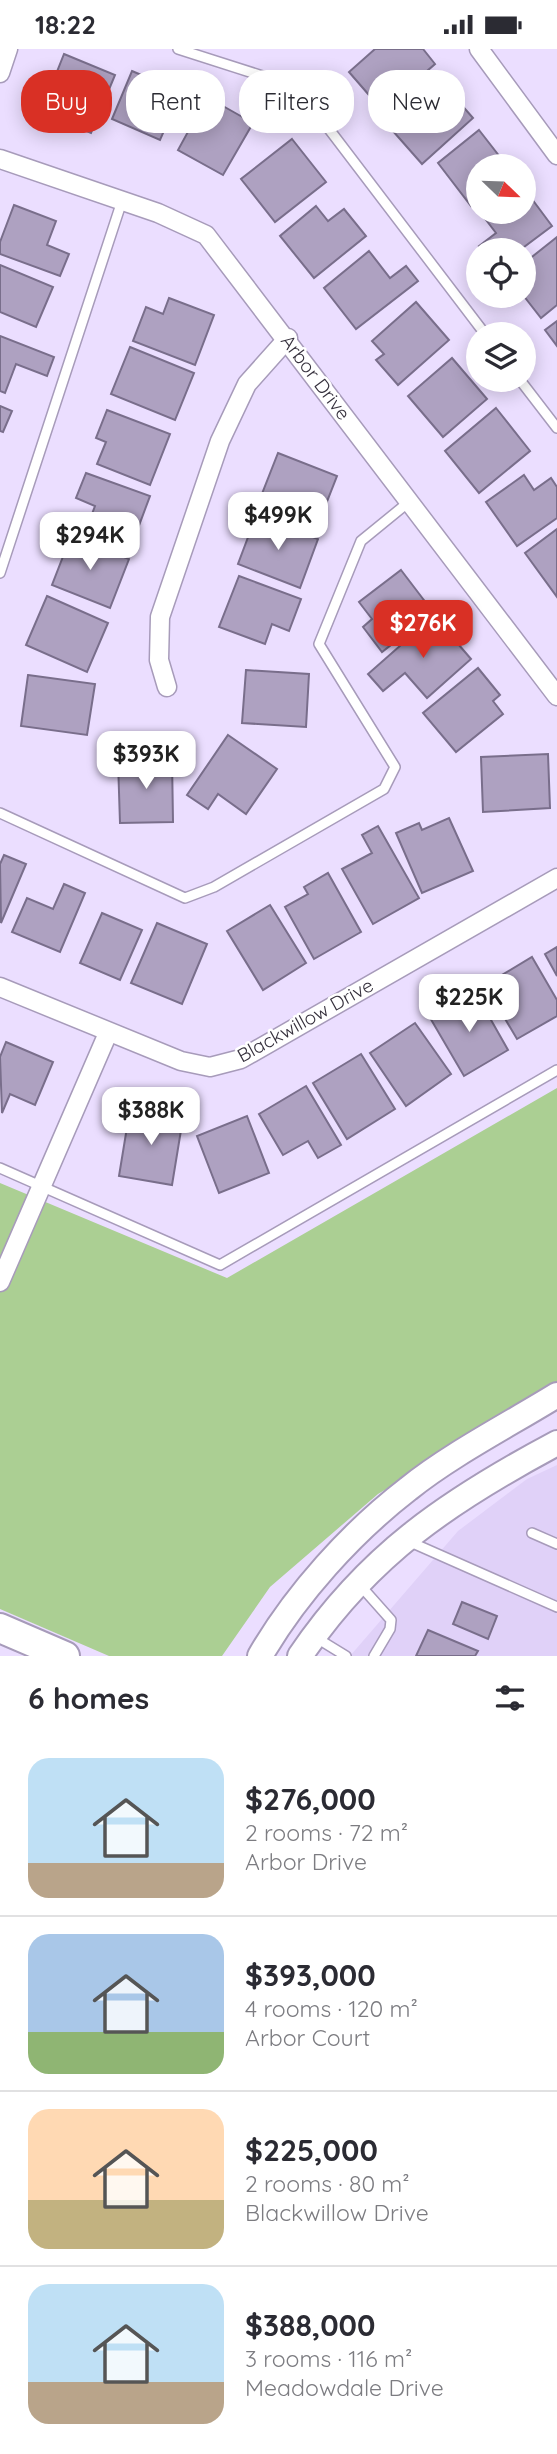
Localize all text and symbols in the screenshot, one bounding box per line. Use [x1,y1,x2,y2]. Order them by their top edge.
text: 18:22 [35,8,96,41]
chip: Buy [21,70,112,133]
chip: Rent [126,70,225,133]
chip: Filters [239,70,354,133]
chip: New [368,70,465,133]
north arrow [466,154,536,224]
map controls [466,154,536,392]
button: locate [466,238,536,308]
button: layers [466,322,536,392]
street label: Arbor Drive [276,330,356,424]
pin: $499K [229,493,327,552]
text: $499K [244,500,312,529]
pin: $294K [41,512,139,572]
text: $294K [56,520,124,549]
pin: $276K [374,601,472,660]
text: $276K [390,608,456,637]
pin: $393K [97,731,195,791]
text: $393K [113,739,179,768]
street label: Blackwillow Drive [233,973,377,1067]
pin: $225K [420,975,518,1034]
text: $225K [435,982,503,1011]
pin: $388K [102,1087,200,1147]
text: $388K [118,1095,184,1124]
text: 6 homes [28,1679,149,1717]
icon: filters [491,1679,529,1717]
text: $276,000 [245,1780,376,1818]
icon: home [84,1786,168,1870]
text: 2 rooms · 72 m² [245,1818,408,1847]
text: Arbor Drive [245,1847,367,1876]
text: $393,000 [245,1956,376,1994]
icon: home [84,1962,168,2046]
text: 4 rooms · 120 m² [245,1994,418,2023]
text: Arbor Court [245,2023,370,2052]
text: $225,000 [245,2131,378,2169]
icon: home [84,2137,168,2221]
text: 2 rooms · 80 m² [245,2169,410,2198]
text: Blackwillow Drive [245,2198,429,2227]
text: $388,000 [245,2306,375,2344]
icon: home [84,2312,168,2396]
text: 3 rooms · 116 m² [245,2344,412,2373]
text: Meadowdale Drive [245,2373,444,2402]

